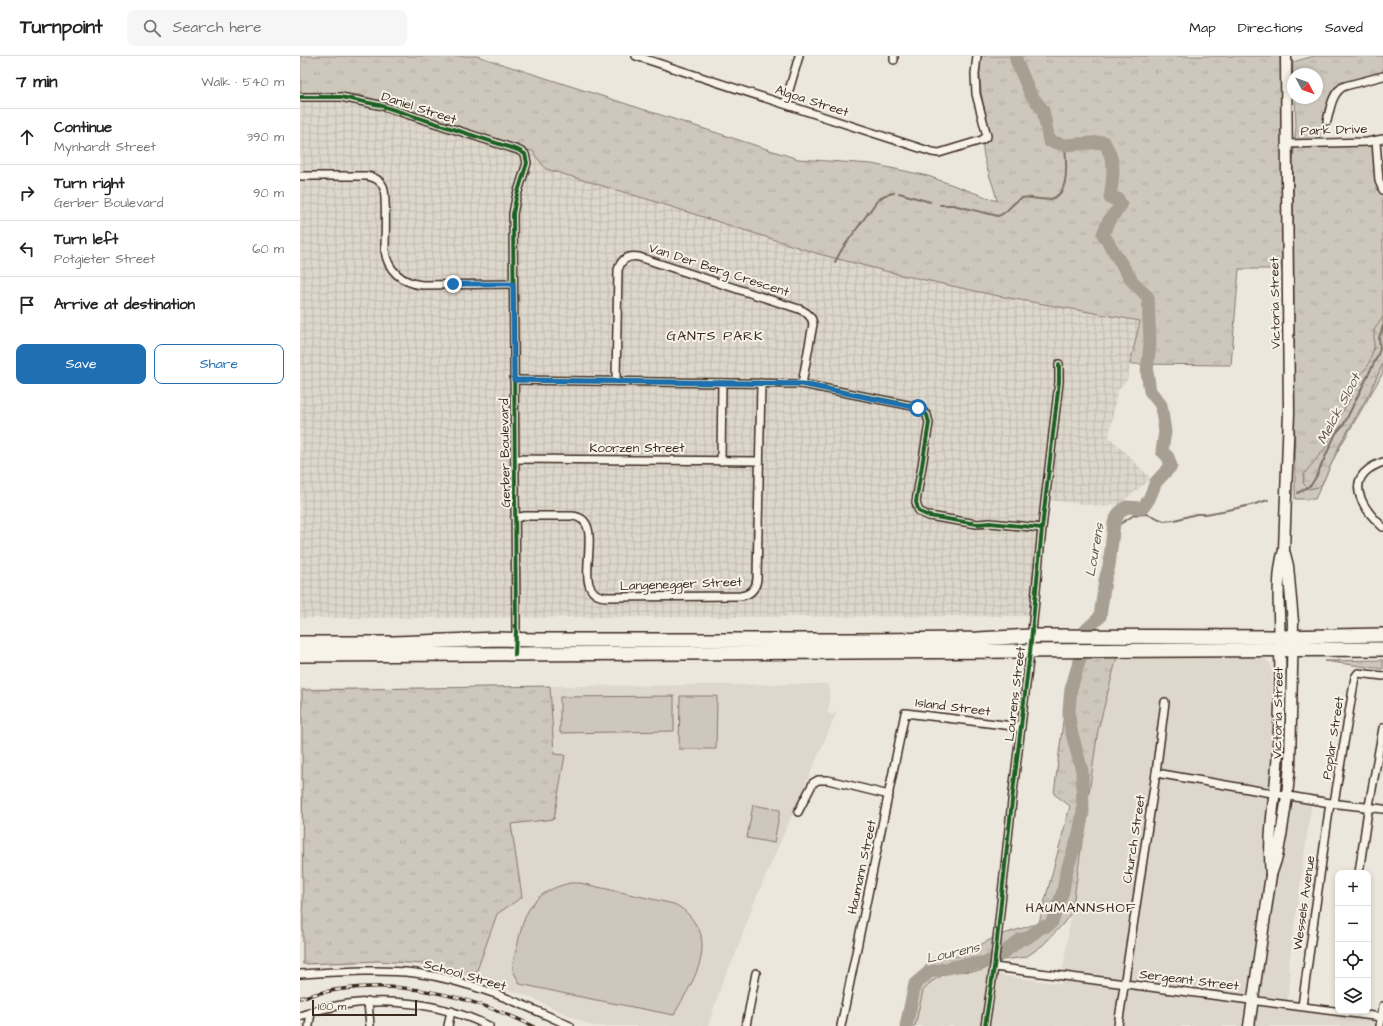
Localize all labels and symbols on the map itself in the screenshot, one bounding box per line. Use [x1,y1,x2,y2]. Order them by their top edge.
north arrow [1287,68,1323,104]
street label: Algoa Street [773,81,852,123]
street label: Daniel Street [379,87,460,129]
street label: Park Drive [1300,120,1368,140]
street label: Van Der Berg Crescent [646,239,792,302]
street label: Victoria Street [1265,256,1285,349]
route end [444,275,462,293]
district label: GANTS PARK [666,326,764,346]
water label: Melck Sloot [1312,369,1367,448]
street label: Gerber Boulevard [495,398,515,508]
route start [909,399,927,417]
street label: Koorzen Street [590,439,685,457]
water label: Lourens [1080,521,1110,578]
street label: Langenegger Street [620,573,743,596]
street label: Lourens Street [1000,645,1030,742]
street label: Victoria Street [1268,666,1288,759]
street label: Island Street [914,693,992,721]
street label: Poplar Street [1318,694,1349,781]
street label: Church Street [1118,793,1150,885]
street label: Haumann Street [843,817,881,916]
street label: Wessels Avenue [1288,855,1320,951]
district label: HAUMANNSHOF [1026,898,1136,918]
water label: Lourens [924,937,983,969]
street label: School Street [422,955,509,996]
street label: Sergeant Street [1138,965,1240,996]
scale bar [312,998,417,1017]

